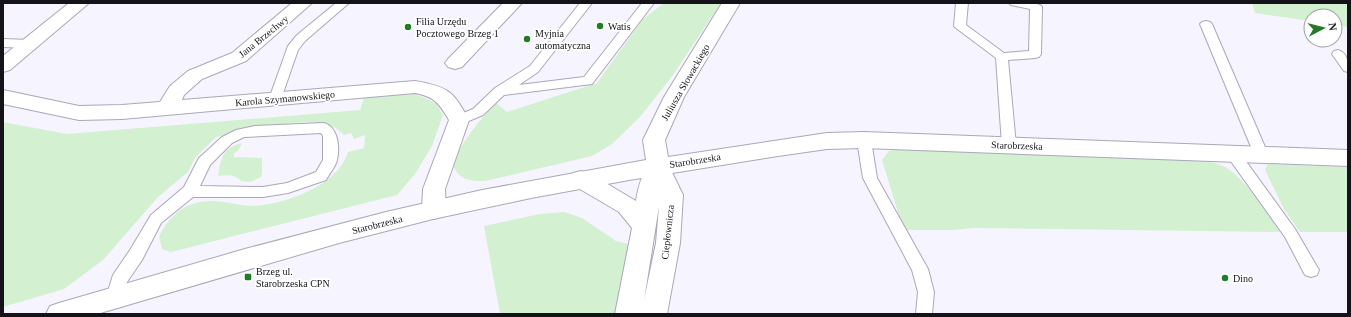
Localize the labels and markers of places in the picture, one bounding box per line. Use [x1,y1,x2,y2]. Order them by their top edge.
place label: Filia Urzędu Pocztowego Brzeg 1 [416,16,499,39]
marker: Watis [595,21,605,31]
place label: Watis [608,21,631,32]
marker: Filia Urzędu Pocztowego Brzeg 1 [403,22,413,32]
place label: Myjnia automatyczna [535,28,591,51]
marker: Myjnia automatyczna [522,34,532,44]
place label: Brzeg ul. Starobrzeska CPN [256,266,330,289]
marker: Brzeg ul. Starobrzeska CPN [243,272,253,282]
marker: Dino [1220,273,1230,283]
place label: Dino [1233,273,1253,284]

